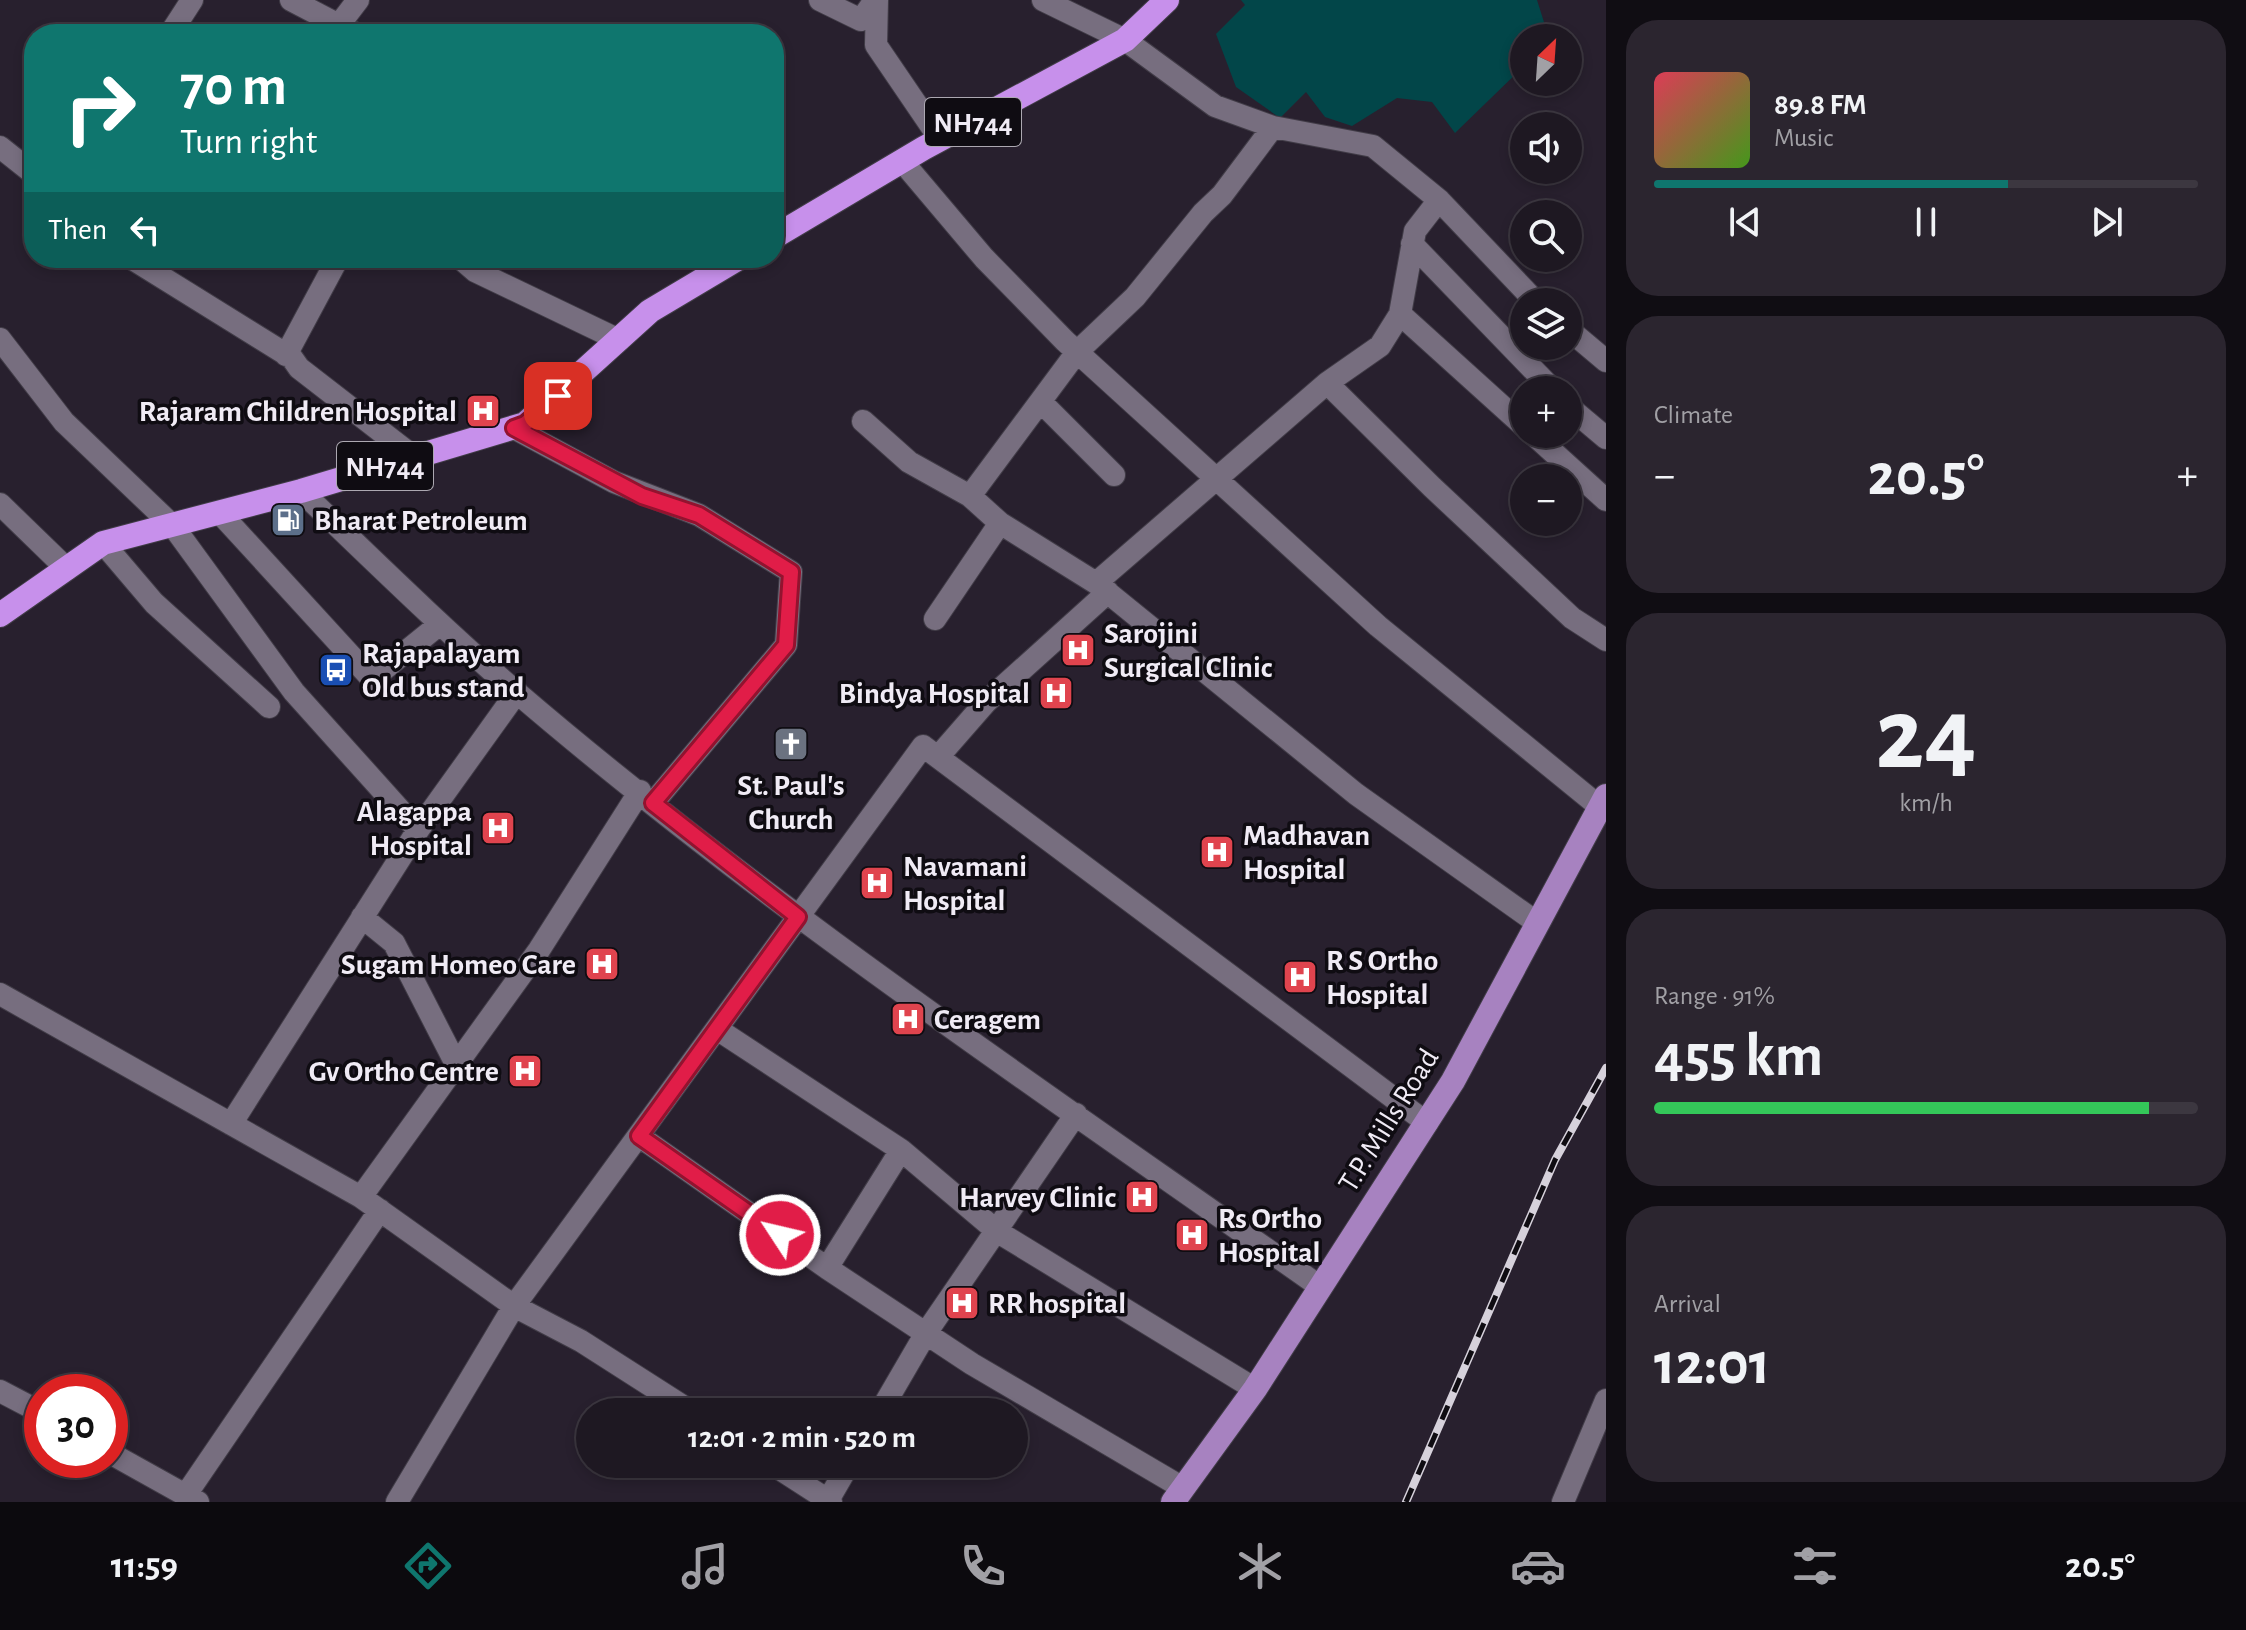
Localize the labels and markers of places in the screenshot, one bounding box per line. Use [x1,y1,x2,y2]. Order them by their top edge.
pin [524,362,592,430]
hospital icon: Rajaram Children Hospital [464,392,502,430]
place label: Rajaram Children Hospital [139,397,457,427]
fuel station icon: Bharat Petroleum [269,501,307,539]
place label: Bharat Petroleum [314,506,528,536]
place label: Sarojini Surgical Clinic [1104,619,1273,683]
hospital icon: Sarojini Surgical Clinic [1059,631,1097,669]
place label: Rajapalayam Old bus stand [362,639,525,703]
bus stop icon: Rajapalayam Old bus stand [317,651,355,689]
hospital icon: Bindya Hospital [1037,674,1075,712]
place label: Bindya Hospital [839,679,1030,709]
church icon: St. Paul's Church [772,725,810,763]
place label: St. Paul's Church [737,771,845,835]
place label: Alagappa Hospital [357,797,472,861]
hospital icon: Alagappa Hospital [479,809,517,847]
place label: Madhavan Hospital [1243,821,1370,885]
hospital icon: Madhavan Hospital [1198,833,1236,871]
place label: Navamani Hospital [903,852,1027,916]
hospital icon: Navamani Hospital [858,864,896,902]
hospital icon: Sugam Homeo Care [583,945,621,983]
place label: R S Ortho Hospital [1326,946,1438,1010]
place label: Sugam Homeo Care [341,950,576,980]
hospital icon: R S Ortho Hospital [1281,958,1319,996]
hospital icon: Ceragem [889,1000,927,1038]
place label: Ceragem [934,1005,1041,1035]
hospital icon: Gv Ortho Centre [506,1052,544,1090]
place label: Gv Ortho Centre [309,1057,499,1087]
hospital icon: Harvey Clinic [1123,1178,1161,1216]
place label: Harvey Clinic [959,1183,1116,1213]
place label: Rs Ortho Hospital [1218,1204,1322,1268]
hospital icon: Rs Ortho Hospital [1173,1216,1211,1254]
hospital icon: RR hospital [943,1284,981,1322]
place label: RR hospital [988,1289,1126,1319]

